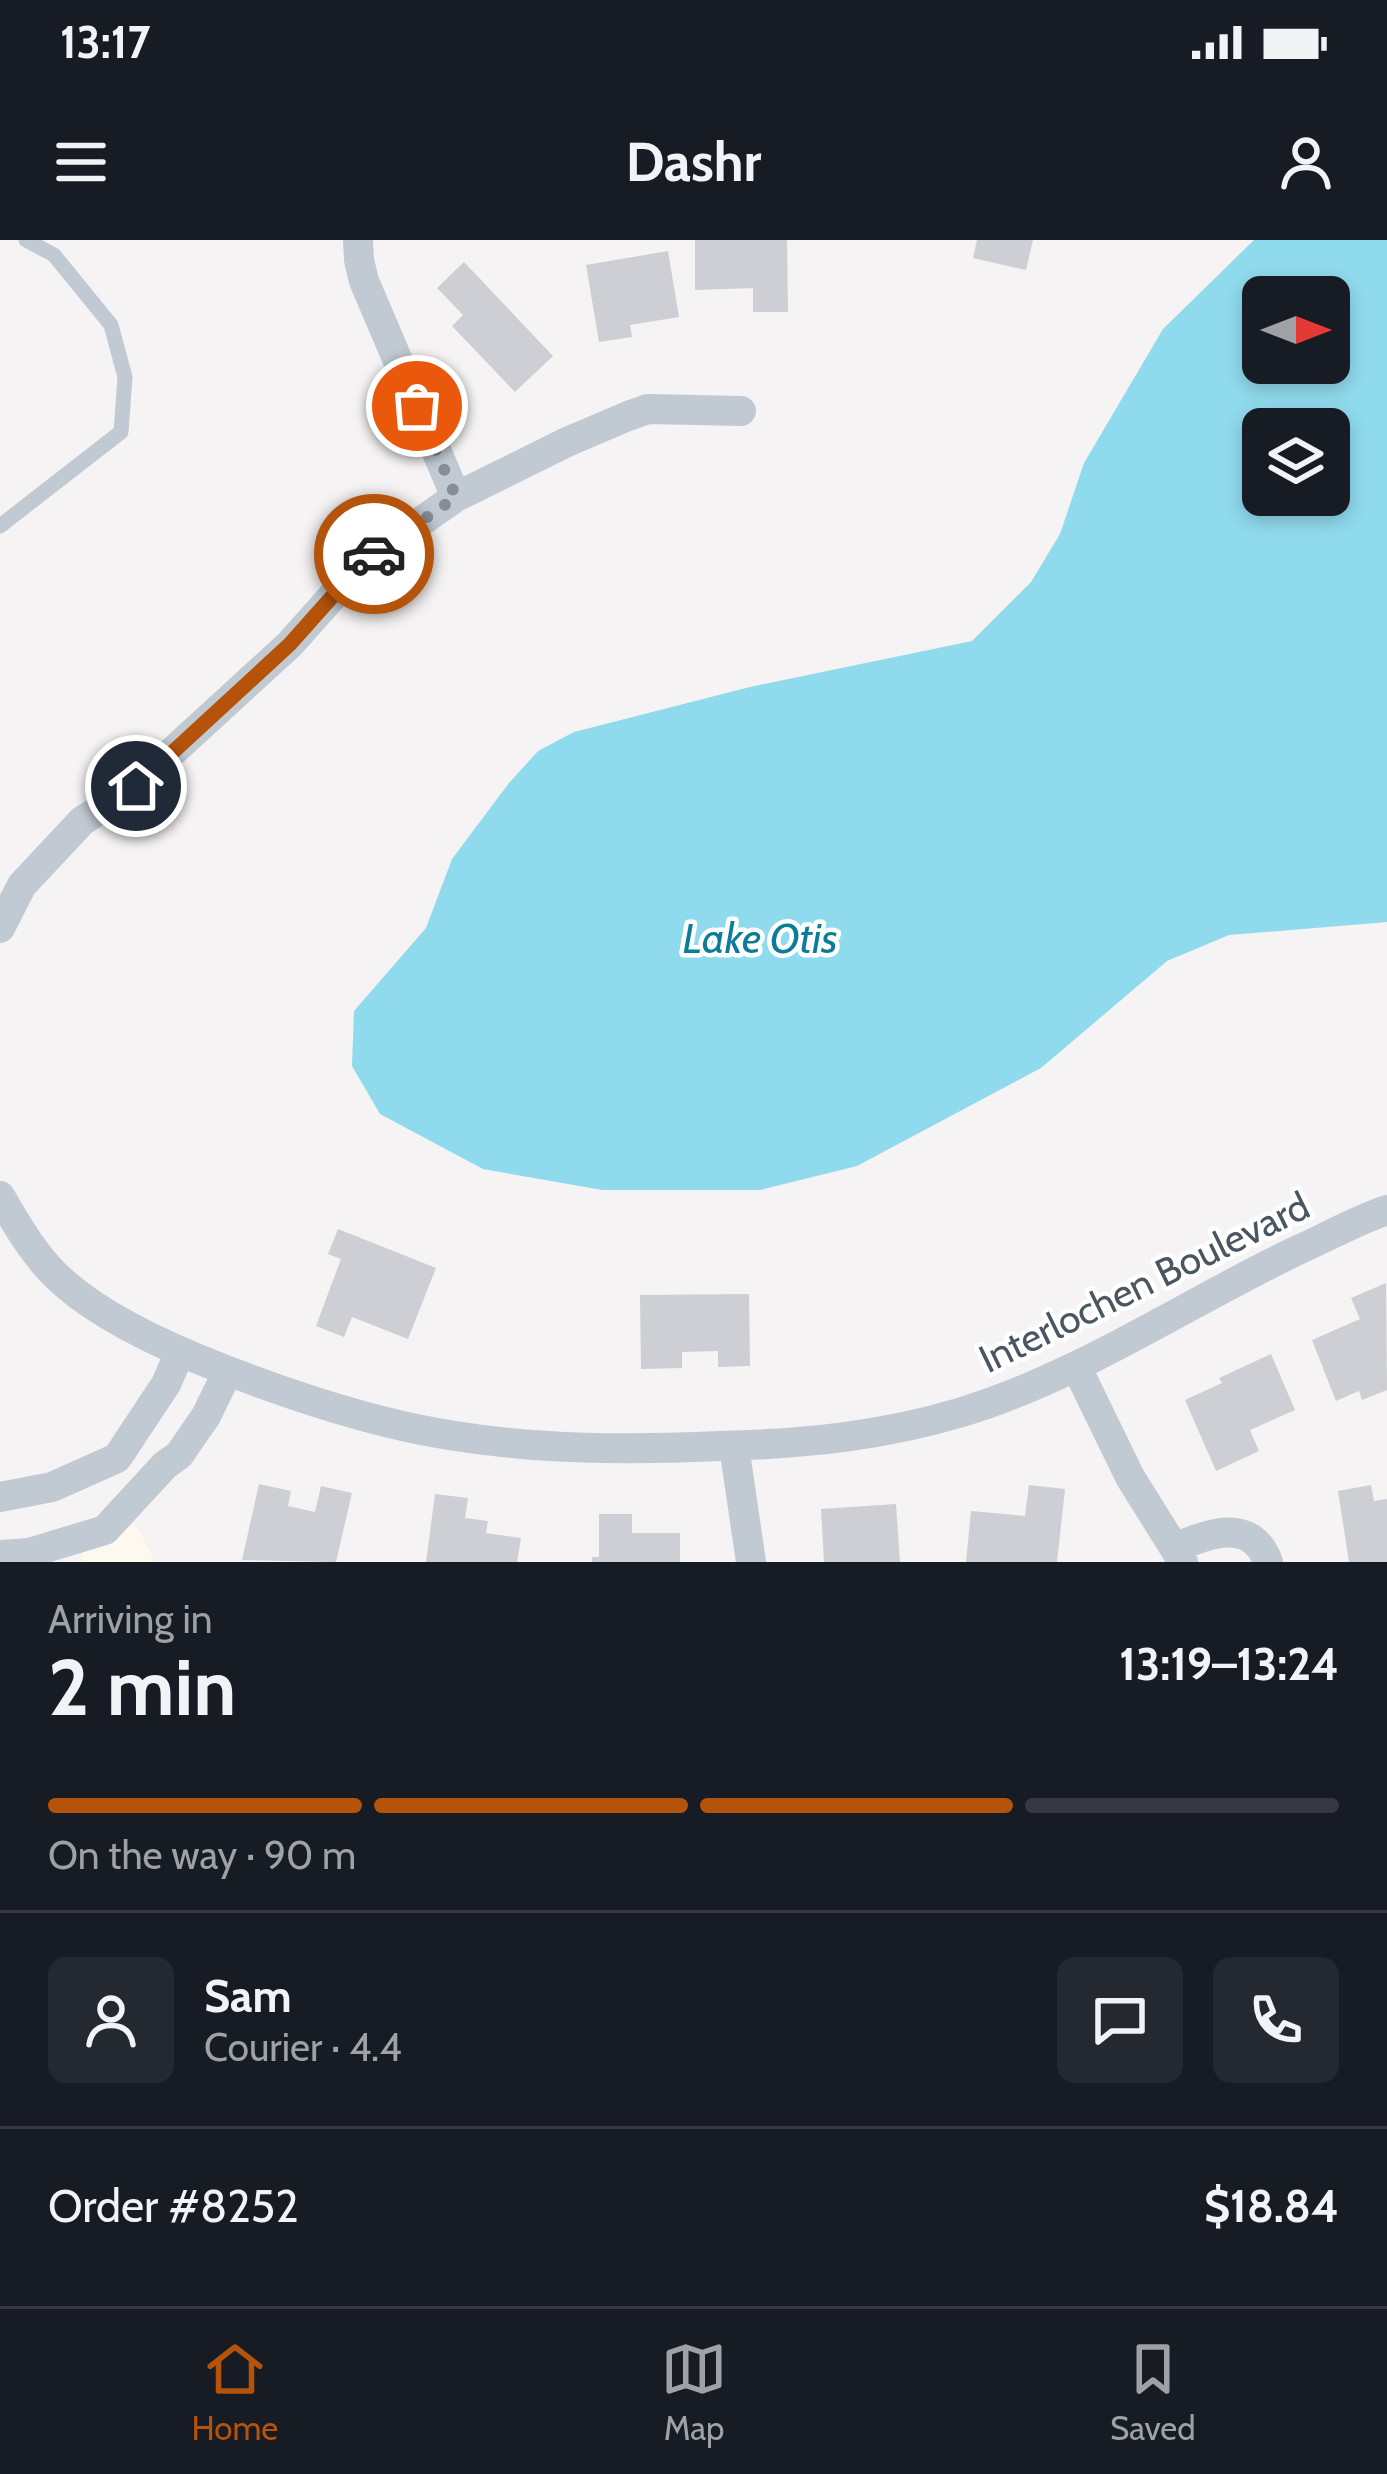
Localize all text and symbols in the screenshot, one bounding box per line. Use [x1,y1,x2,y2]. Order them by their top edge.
text: 13:17 [60,15,150,69]
icon: menu [48,129,114,195]
text: Dashr [626,129,761,195]
icon: person [1273,129,1339,195]
north arrow [1242,276,1350,384]
map controls [1242,276,1350,516]
pin [366,355,468,457]
icon: bag [384,373,450,439]
button: layers [1242,408,1350,516]
courier [314,494,434,614]
icon: car [341,521,407,587]
pin [85,735,187,837]
icon: home [103,753,169,819]
water label: Lake Otis [682,912,838,964]
street label: Interlochen Boulevard [971,1181,1317,1383]
text: Arriving in [48,1595,212,1643]
text: 13:19–13:24 [1119,1637,1339,1691]
text: 2 min [48,1640,236,1735]
text: On the way · 90 m [48,1831,356,1879]
button: person [48,1957,174,2083]
button: chat [1057,1957,1183,2083]
button: phone [1213,1957,1339,2083]
text: Sam [204,1969,292,2023]
text: Courier · 4.4 [204,2023,402,2071]
text: Order #8252 [48,2179,299,2233]
text: $18.84 [1204,2179,1339,2233]
tab: Home [191,2336,278,2448]
tab: Map [661,2336,727,2448]
tab: Saved [1110,2336,1196,2448]

